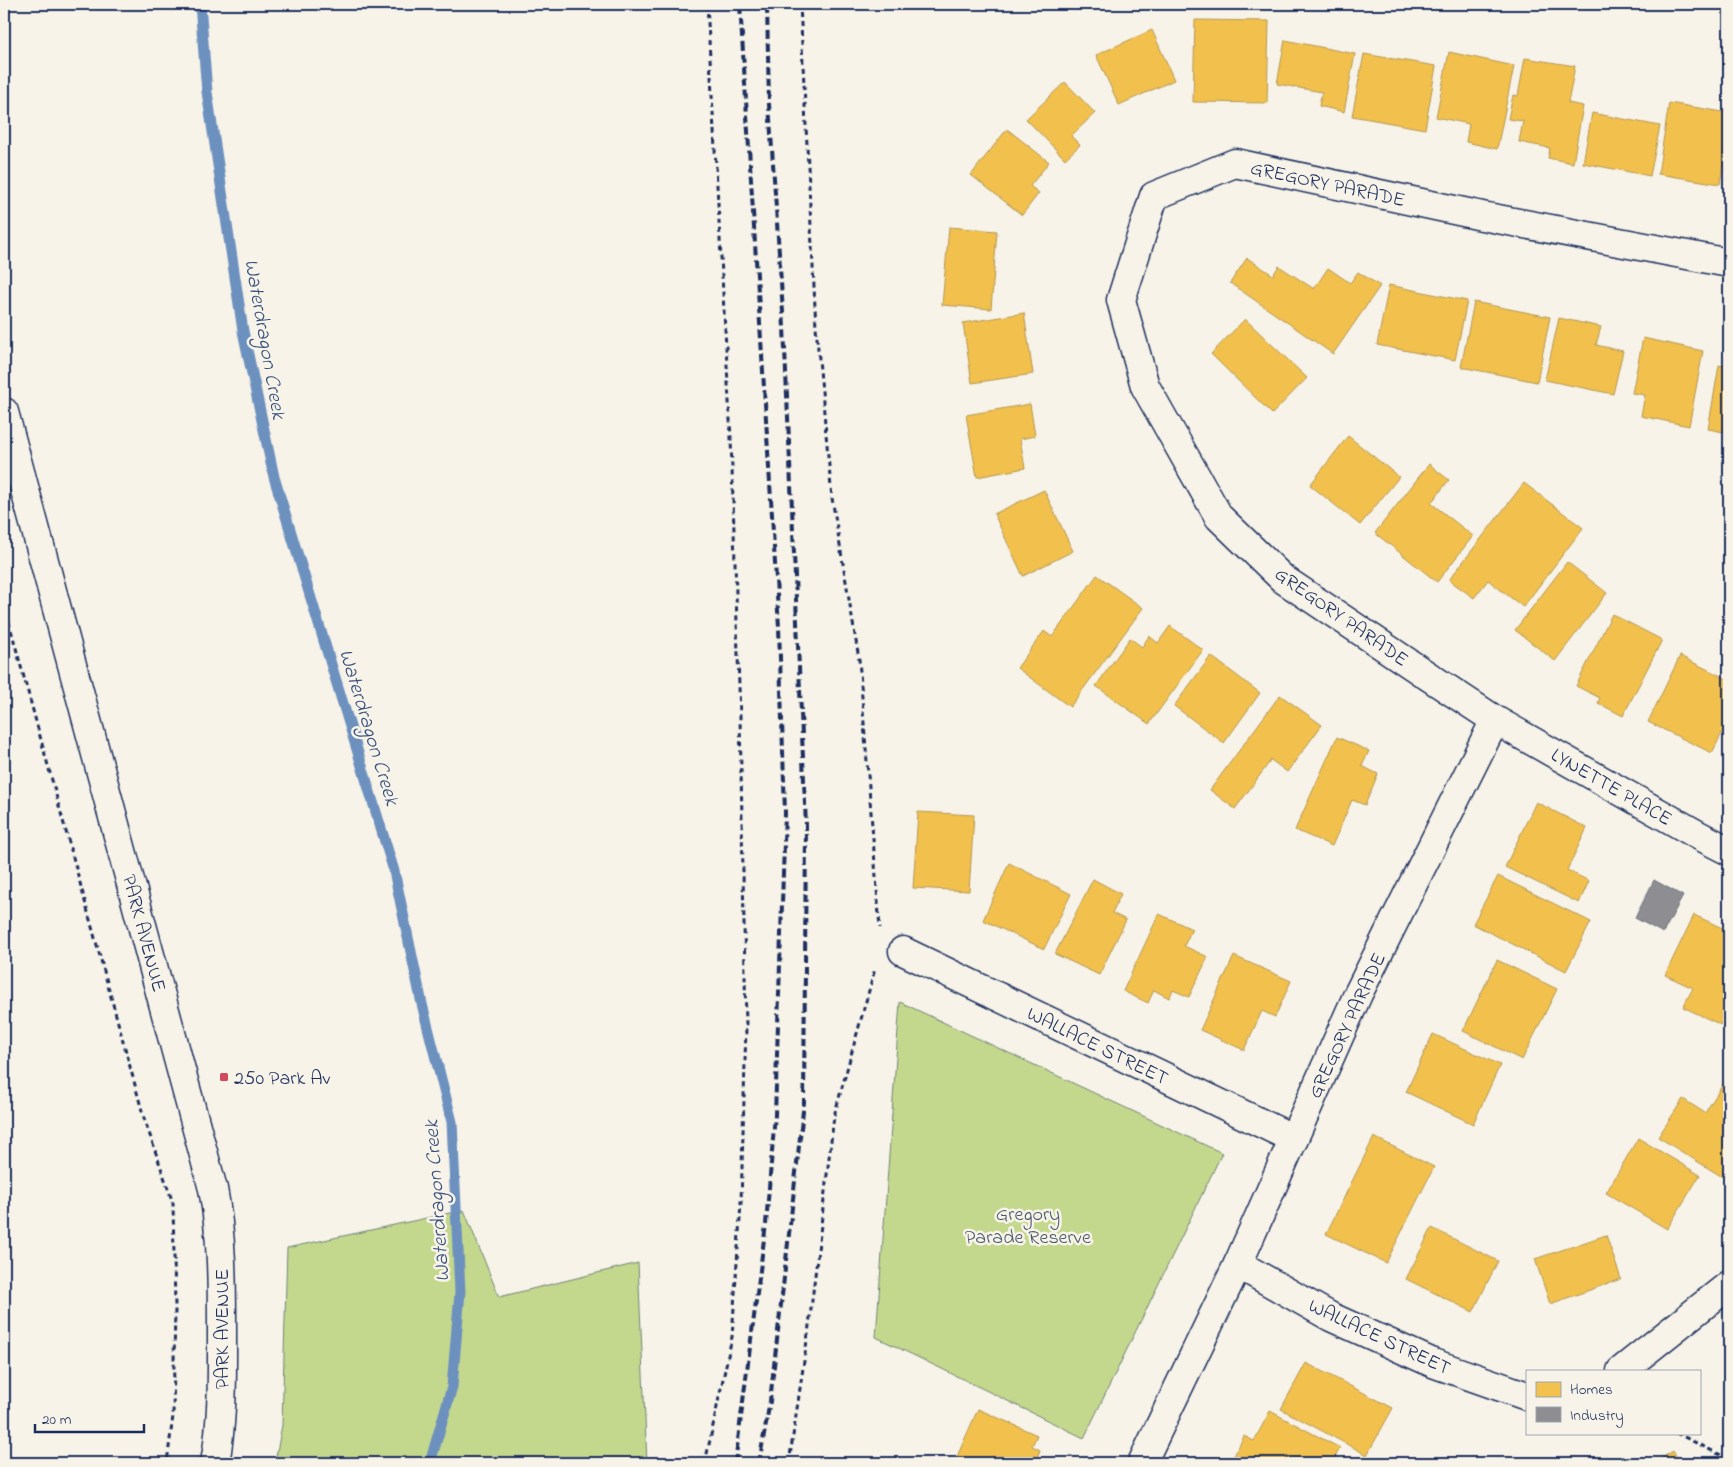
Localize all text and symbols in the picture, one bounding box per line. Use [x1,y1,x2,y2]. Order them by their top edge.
street label: GREGORY PARADE [1247,155,1408,216]
water label: Waterdragon Creek [234,257,293,423]
street label: GREGORY PARADE [1268,561,1413,675]
water label: Waterdragon Creek [329,646,406,811]
street label: LYNETTE PLACE [1545,742,1677,835]
street label: PARK AVENUE [113,872,172,996]
street label: GREGORY PARADE [1302,948,1395,1104]
street label: WALLACE STREET [1021,1000,1173,1094]
place label: 250 Park Av [234,1065,330,1094]
marker: 250 Park Av [218,1071,230,1083]
water label: Waterdragon Creek [417,1118,460,1283]
park label: Gregory Parade Reserve [965,1201,1091,1253]
street label: PARK AVENUE [209,1269,238,1389]
street label: WALLACE STREET [1303,1293,1455,1384]
legend [1526,1370,1700,1434]
text: Homes [1570,1379,1613,1401]
scale bar [35,1402,144,1434]
text: Industry [1570,1405,1624,1428]
text: 20 m [42,1409,72,1431]

